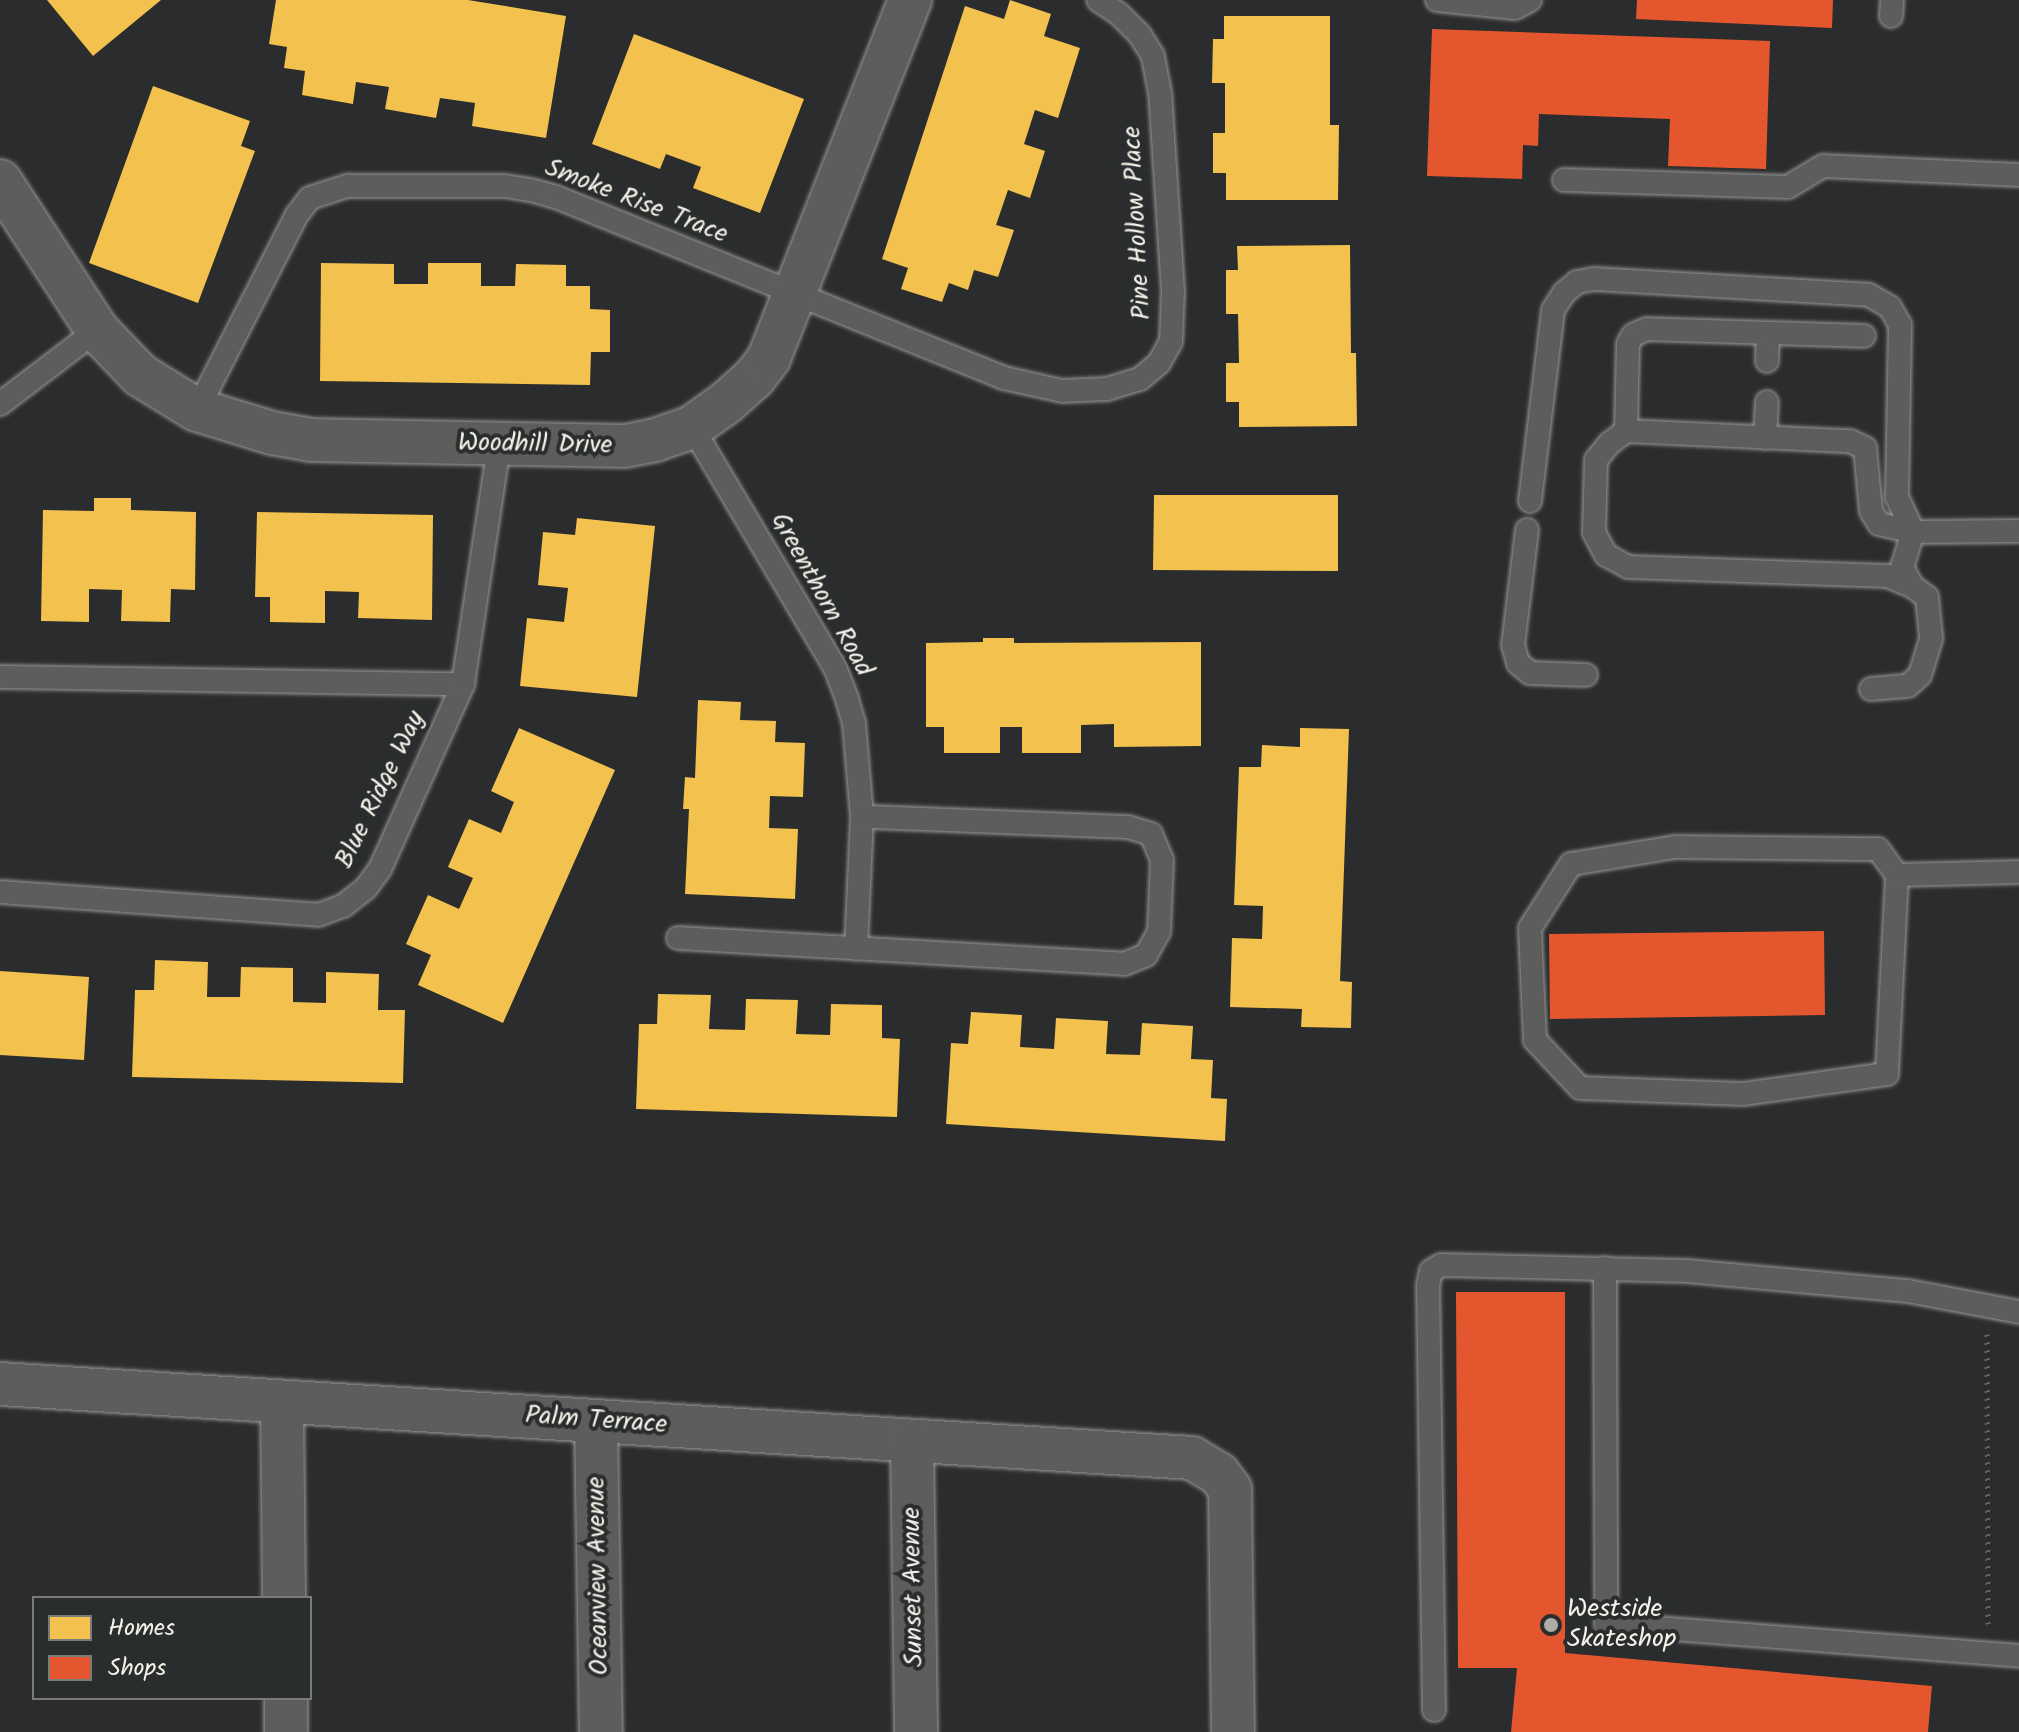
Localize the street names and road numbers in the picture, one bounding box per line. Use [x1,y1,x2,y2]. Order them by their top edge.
street label: Pine Hollow Place [1117,125,1159,321]
street label: Smoke Rise Trace [540,153,732,251]
street label: Woodhill Drive [458,428,612,462]
street label: Greenthorn Road [763,508,879,682]
street label: Blue Ridge Way [329,706,433,874]
street label: Palm Terrace [524,1400,668,1442]
street label: Oceanview Avenue [582,1476,616,1676]
street label: Sunset Avenue [897,1507,931,1667]

